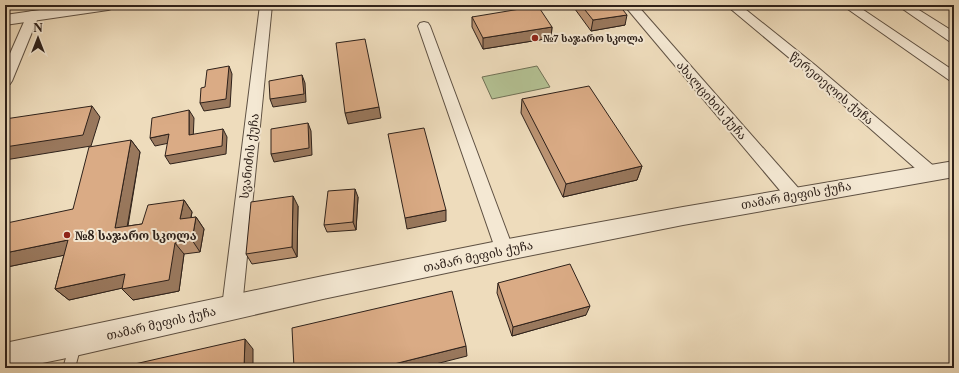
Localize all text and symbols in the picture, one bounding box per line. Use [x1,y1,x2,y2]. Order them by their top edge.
north arrow [18,18,58,58]
text: N [33,21,43,35]
place label: №7 საჯარო სკოლა [543,32,644,45]
marker: №7 საჯარო სკოლა [530,33,540,43]
street label: წერეთელის ქუჩა [787,49,877,127]
street label: ახალციხის ქუჩა [674,58,750,142]
street label: სვანიძის ქუჩა [236,112,262,200]
street label: თამარ მეფის ქუჩა [740,178,852,212]
place label: №8 საჯარო სკოლა [75,228,197,243]
marker: №8 საჯარო სკოლა [62,230,72,240]
street label: თამარ მეფის ქუჩა [422,237,534,275]
street label: თამარ მეფის ქუჩა [105,303,217,343]

